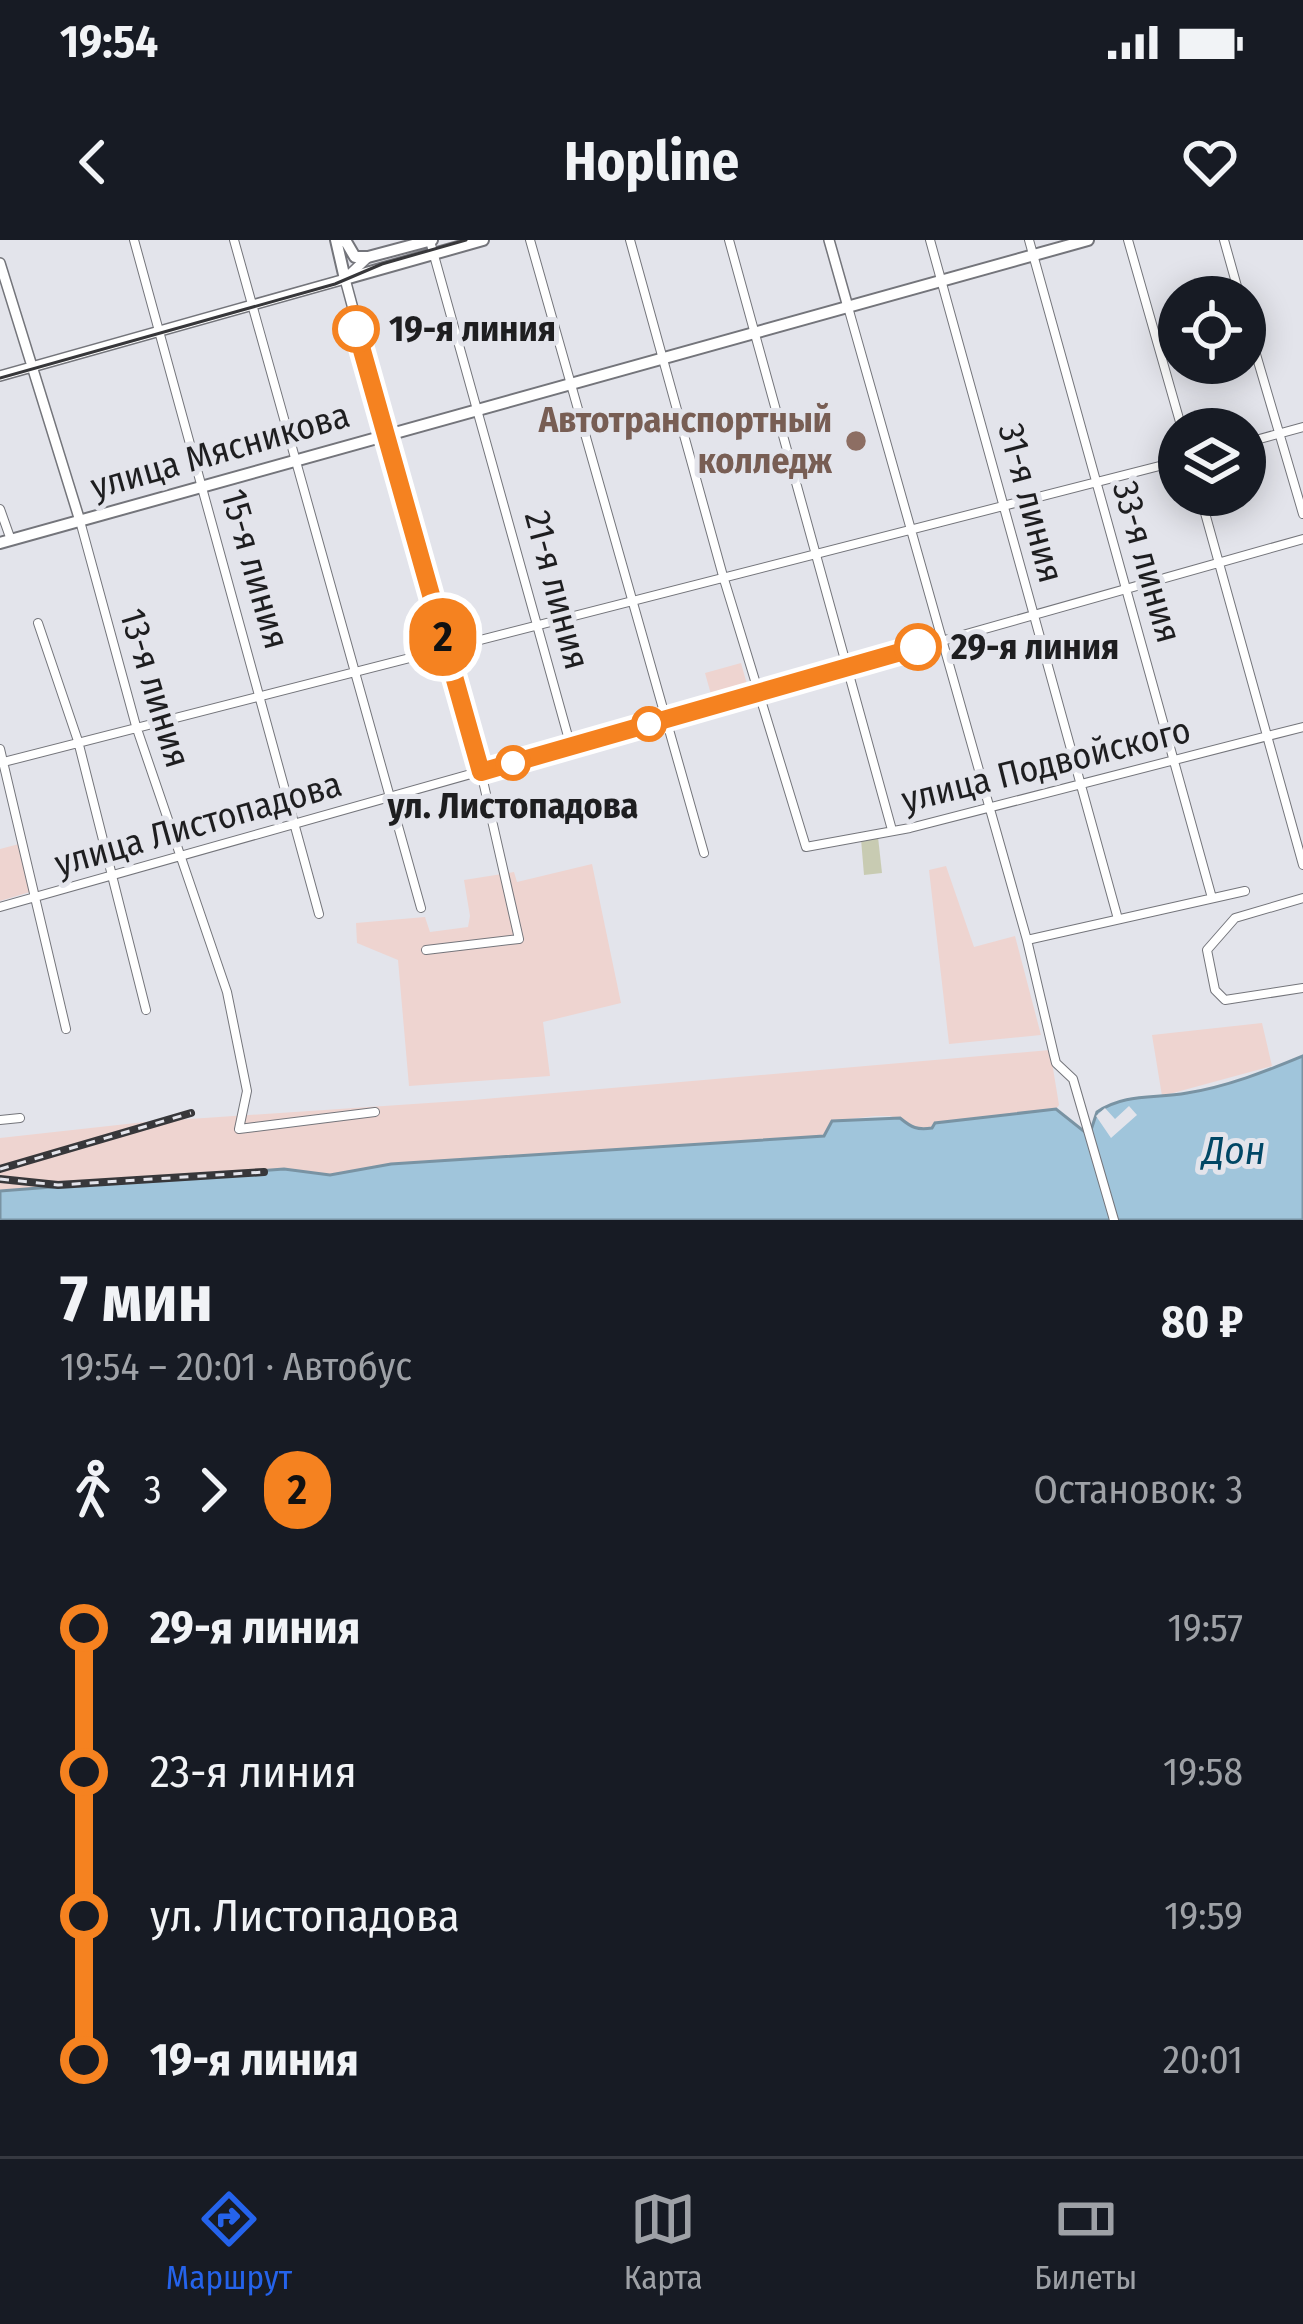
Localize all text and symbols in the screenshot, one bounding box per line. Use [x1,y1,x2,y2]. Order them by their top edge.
text: 19:54 [60,15,158,69]
icon: back [60,129,126,195]
icon: heart [1177,129,1243,195]
text: Hopline [564,130,739,194]
map controls [1158,276,1266,516]
button: locate [1158,276,1266,384]
marker: 19-я линия [334,307,378,351]
place label: 19-я линия [389,307,556,351]
street label: улица Мясникова [86,393,354,509]
place label: Автотранспортный колледж [538,398,832,483]
button: layers [1158,408,1266,516]
street label: 31-я линия [989,419,1073,587]
marker: Автотранспортный колледж [843,428,869,454]
street label: 33-я линия [1103,476,1191,648]
street label: 15-я линия [211,484,299,654]
street label: 21-я линия [515,506,599,674]
line badge: 2 [404,598,482,676]
street label: 13-я линия [110,603,200,773]
text: 2 [433,612,453,662]
marker: 29-я линия [896,625,940,669]
place label: 29-я линия [950,625,1119,669]
unlabelled marker [633,708,665,740]
street label: улица Подвойского [897,708,1195,822]
marker: ул. Листопадова [497,747,529,779]
street label: улица Листопадова [50,762,346,886]
place label: ул. Листопадова [387,784,639,828]
water label: Дон [1200,1128,1265,1174]
text: 7 мин [60,1259,213,1338]
text: 80 ₽ [1161,1295,1243,1349]
text: 19:54 – 20:01 · Автобус [60,1344,412,1390]
icon: walk [60,1457,126,1523]
icon: forward [180,1457,246,1523]
text: 2 [288,1465,307,1515]
text: 3 [144,1467,162,1513]
text: Остановок: 3 [1033,1467,1243,1513]
text: 29-я линия [150,1601,360,1655]
text: 19:57 [1168,1605,1243,1651]
text: 23-я линия [150,1745,357,1799]
text: 19:58 [1163,1749,1243,1795]
text: ул. Листопадова [150,1889,460,1943]
text: 19:59 [1164,1893,1243,1939]
text: 19-я линия [150,2033,359,2087]
text: 20:01 [1163,2037,1243,2083]
tab: Маршрут [166,2186,292,2298]
tab: Карта [624,2186,703,2298]
tab: Билеты [1034,2186,1137,2298]

